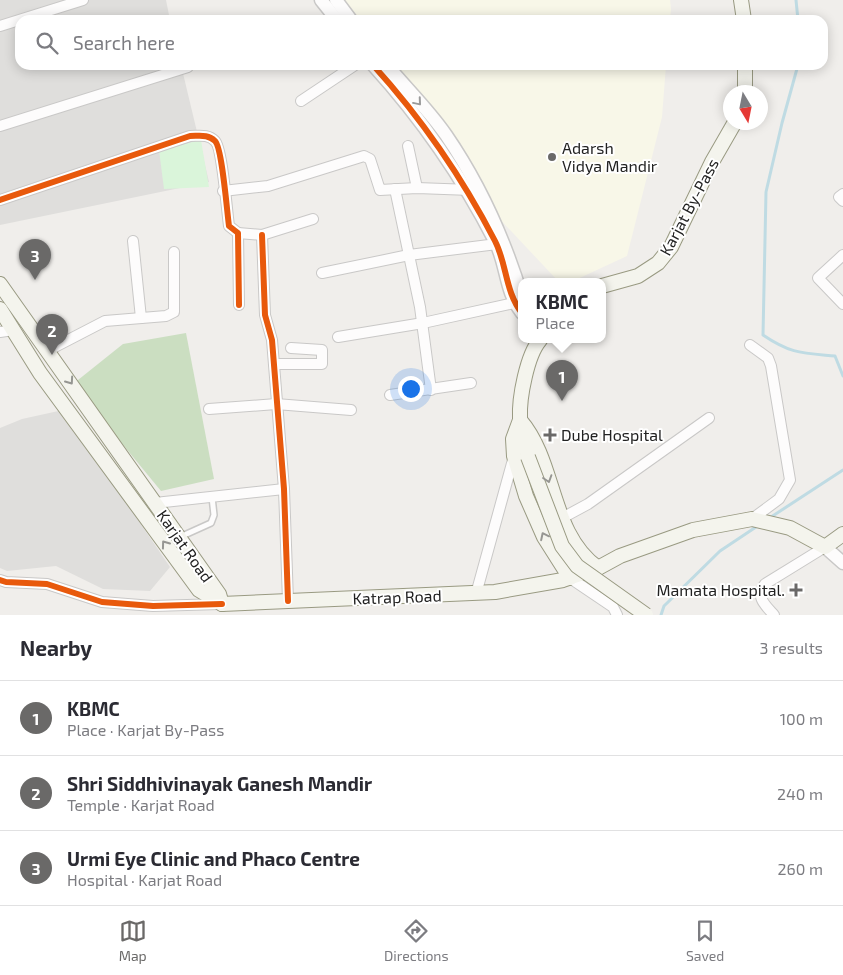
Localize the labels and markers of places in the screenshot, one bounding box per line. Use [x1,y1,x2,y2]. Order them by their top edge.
place label: Adarsh Vidya Mandir [562,138,658,175]
marker: Adarsh Vidya Mandir [546,151,558,163]
pin: 3 [19,239,51,280]
pin: 2 [36,314,68,355]
pin: 1 [546,360,578,401]
place label: Dube Hospital [561,425,663,444]
marker: Dube Hospital [543,428,557,442]
place label: Mamata Hospital. [656,580,785,599]
marker: Mamata Hospital. [789,583,803,597]

